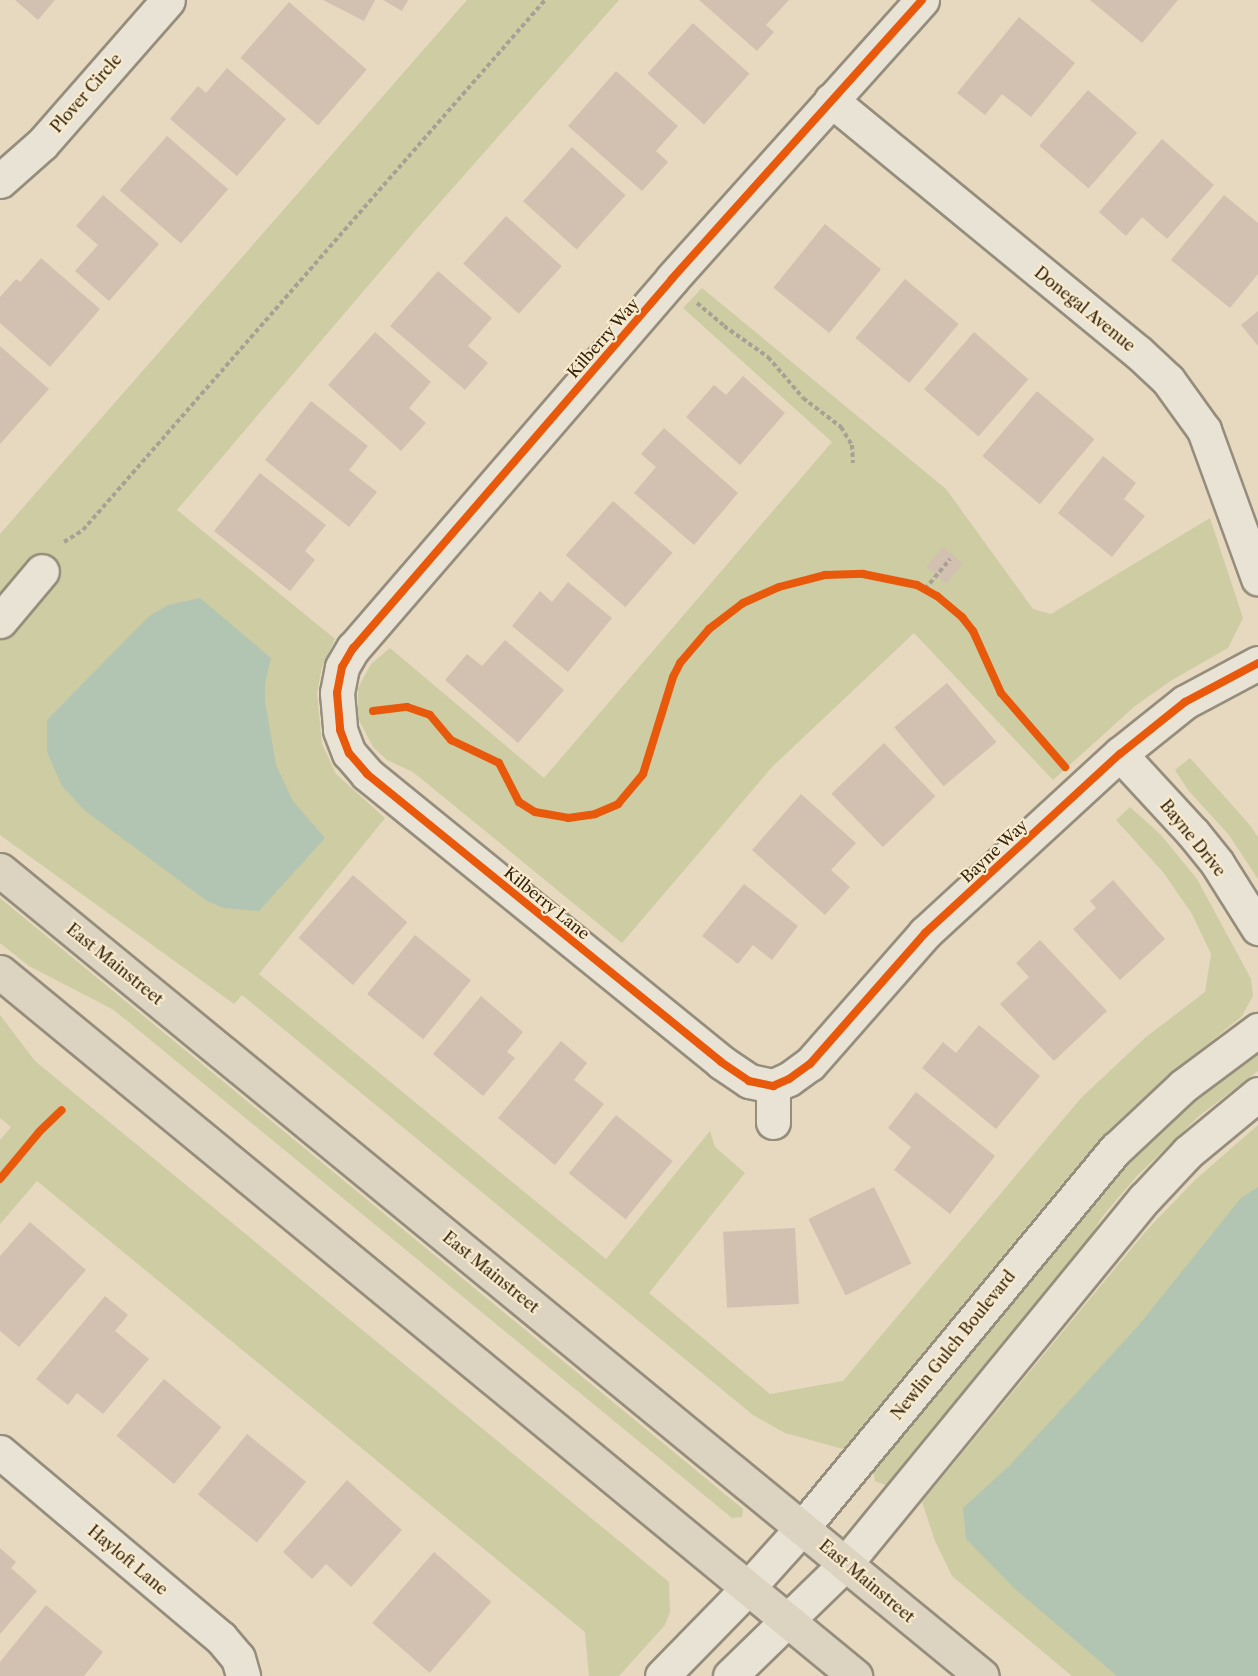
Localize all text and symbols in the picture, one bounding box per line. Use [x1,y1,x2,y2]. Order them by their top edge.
street label: Plover Circle [46,49,126,137]
street label: Donegal Avenue [1031,262,1139,356]
street label: Kilberry Way [563,294,643,382]
street label: Bayne Drive [1156,796,1230,880]
street label: Bayne Way [957,815,1031,887]
street label: Kilberry Lane [500,862,594,944]
street label: East Mainstreet [63,919,167,1009]
street label: East Mainstreet [439,1227,543,1317]
street label: Newlin Gulch Boulevard [887,1267,1019,1423]
street label: Hayloft Lane [84,1521,172,1599]
street label: East Mainstreet [816,1536,918,1626]

